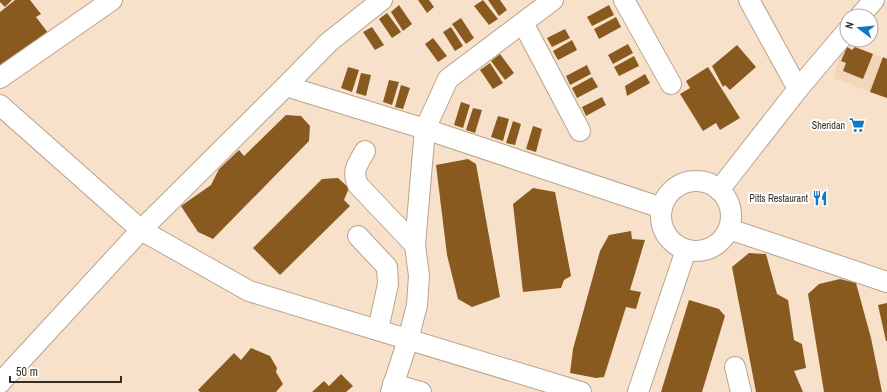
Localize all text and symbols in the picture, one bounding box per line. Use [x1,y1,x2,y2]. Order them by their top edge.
north arrow [839,8,879,48]
text: N [842,20,857,30]
supermarket icon: Sheridan [848,116,866,134]
place label: Sheridan [812,119,845,132]
restaurant icon: Pitts Restaurant [811,189,829,207]
place label: Pitts Restaurant [749,192,809,205]
scale bar [10,358,121,384]
text: 50 m [16,364,38,380]

